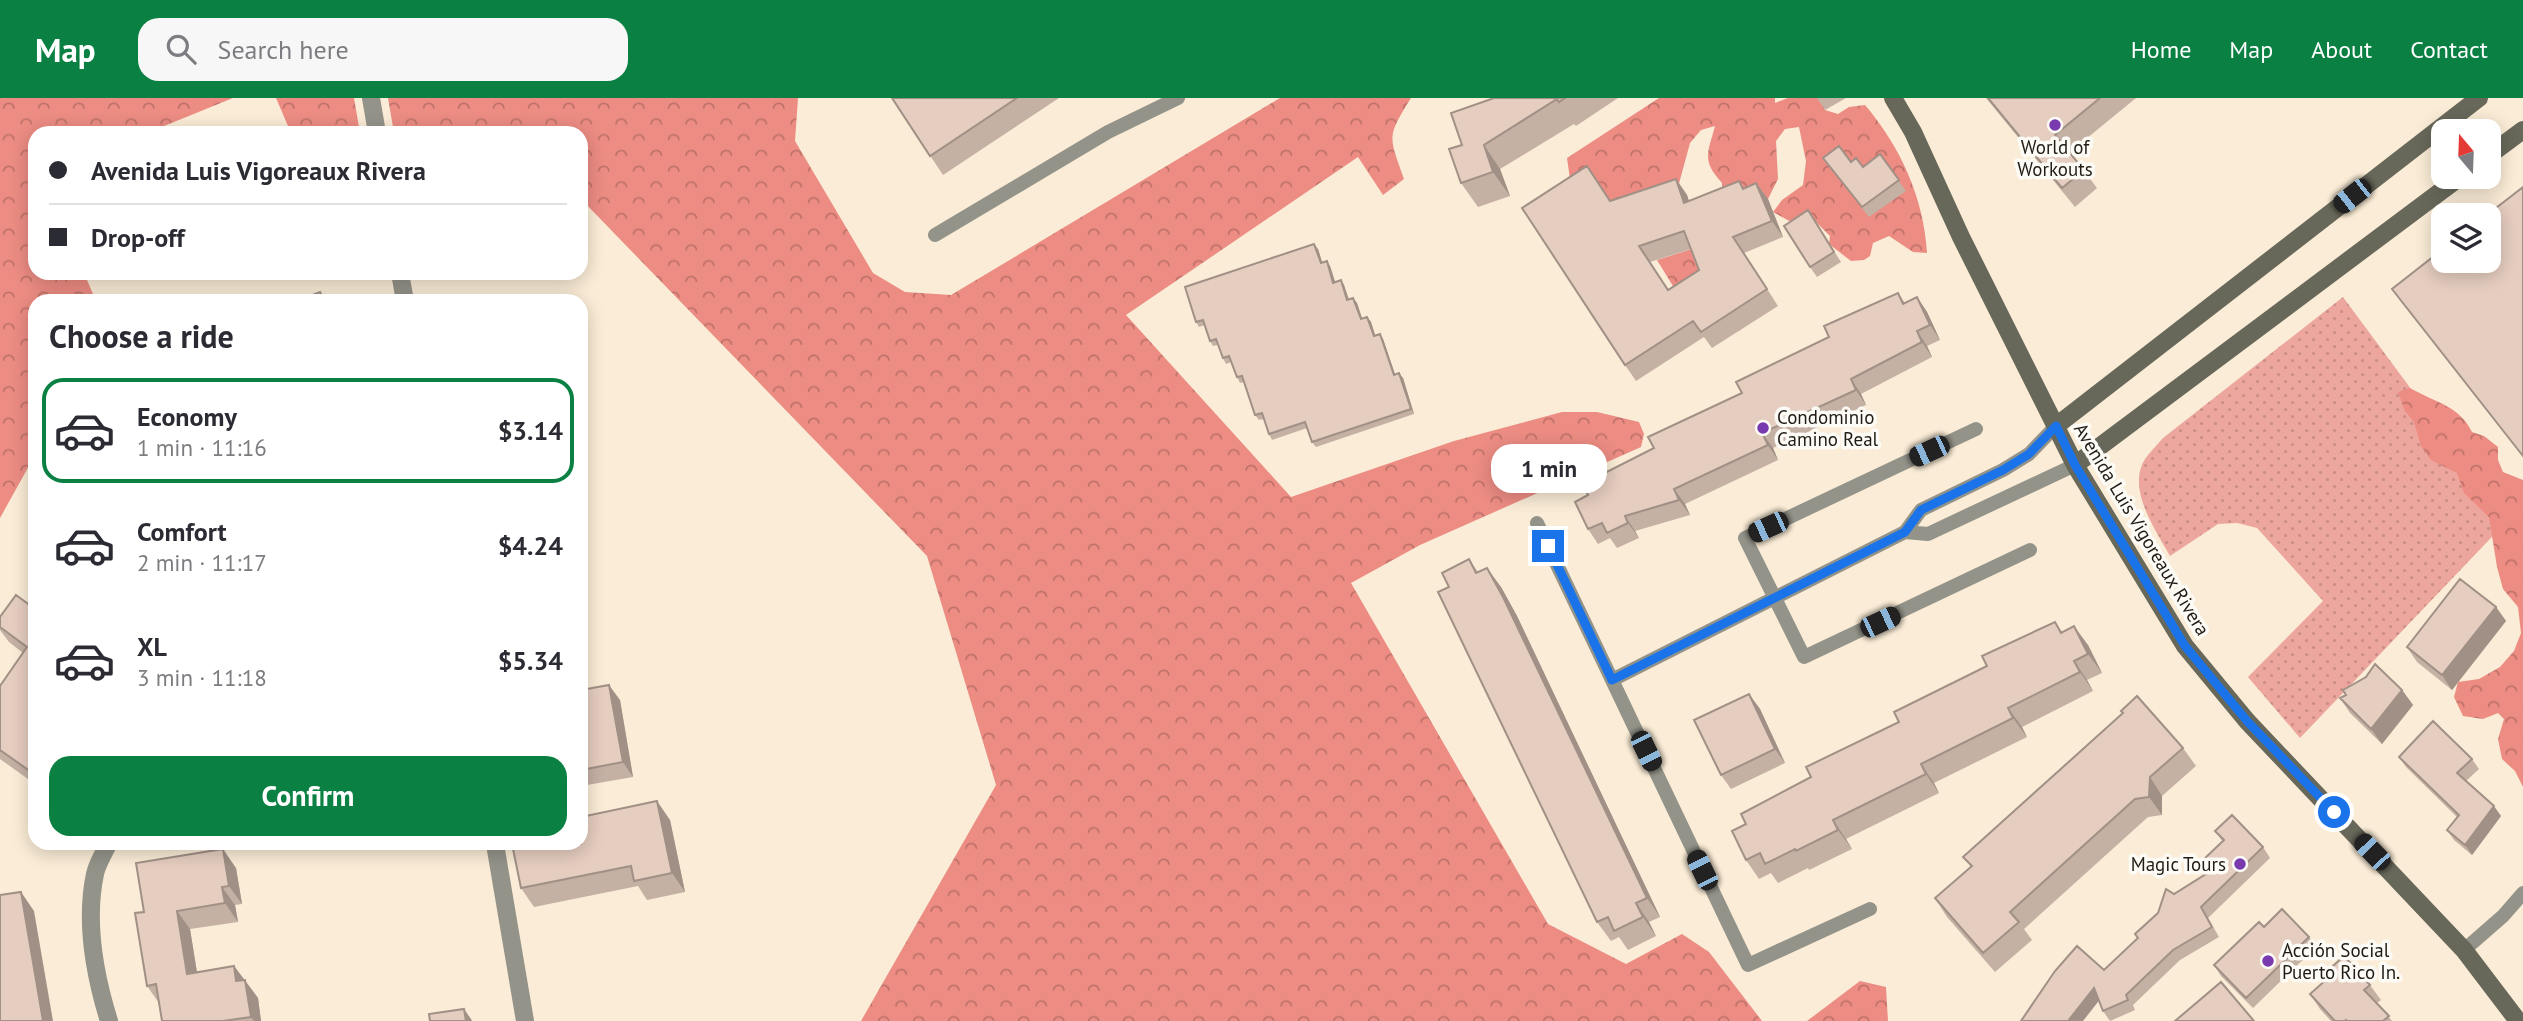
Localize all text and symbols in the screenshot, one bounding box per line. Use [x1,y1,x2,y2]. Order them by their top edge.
search box [138,18,628,81]
text: Map [35,28,96,71]
icon: search [162,30,200,68]
text: Search here [218,33,349,66]
text: Home [2131,34,2191,65]
text: Map [2229,34,2273,65]
text: About [2311,34,2372,65]
text: Contact [2410,34,2488,65]
marker: World of Workouts [2047,117,2063,133]
north arrow [2431,119,2501,189]
map controls [2431,119,2501,273]
place label: World of Workouts [2017,135,2093,181]
text: Avenida Luis Vigoreaux Rivera [91,154,426,187]
car [2329,175,2376,217]
button: layers [2431,203,2501,273]
text: Drop-off [91,221,185,254]
text: Choose a ride [49,315,234,357]
icon: car [53,399,116,462]
text: Economy [137,400,237,433]
place label: Condominio Camino Real [1777,405,1879,451]
text: $3.14 [498,414,563,447]
street label: Avenida Luis Vigoreaux Rivera [2069,418,2215,640]
marker: Condominio Camino Real [1755,420,1771,436]
text: 1 min · 11:16 [137,433,267,462]
car [1906,433,1953,469]
callout: 1 min [1490,444,1606,494]
text: 1 min [1521,454,1577,483]
car [1745,509,1792,545]
icon: car [53,514,116,577]
text: Comfort [137,515,227,548]
text: $4.24 [498,529,563,562]
route end [1532,530,1564,562]
text: 2 min · 11:17 [137,548,267,577]
car [1857,604,1904,640]
icon: car [53,629,116,692]
text: XL [137,630,167,663]
text: $5.34 [498,644,563,677]
text: 3 min · 11:18 [137,663,267,692]
car [1628,728,1665,774]
button: Confirm [49,756,567,836]
route start [2318,796,2350,828]
car [2350,830,2395,874]
car [1684,847,1721,893]
place label: Magic Tours [2131,852,2226,876]
marker: Magic Tours [2232,856,2248,872]
place label: Acción Social Puerto Rico In. [2282,938,2400,984]
marker: Acción Social Puerto Rico In. [2260,953,2276,969]

